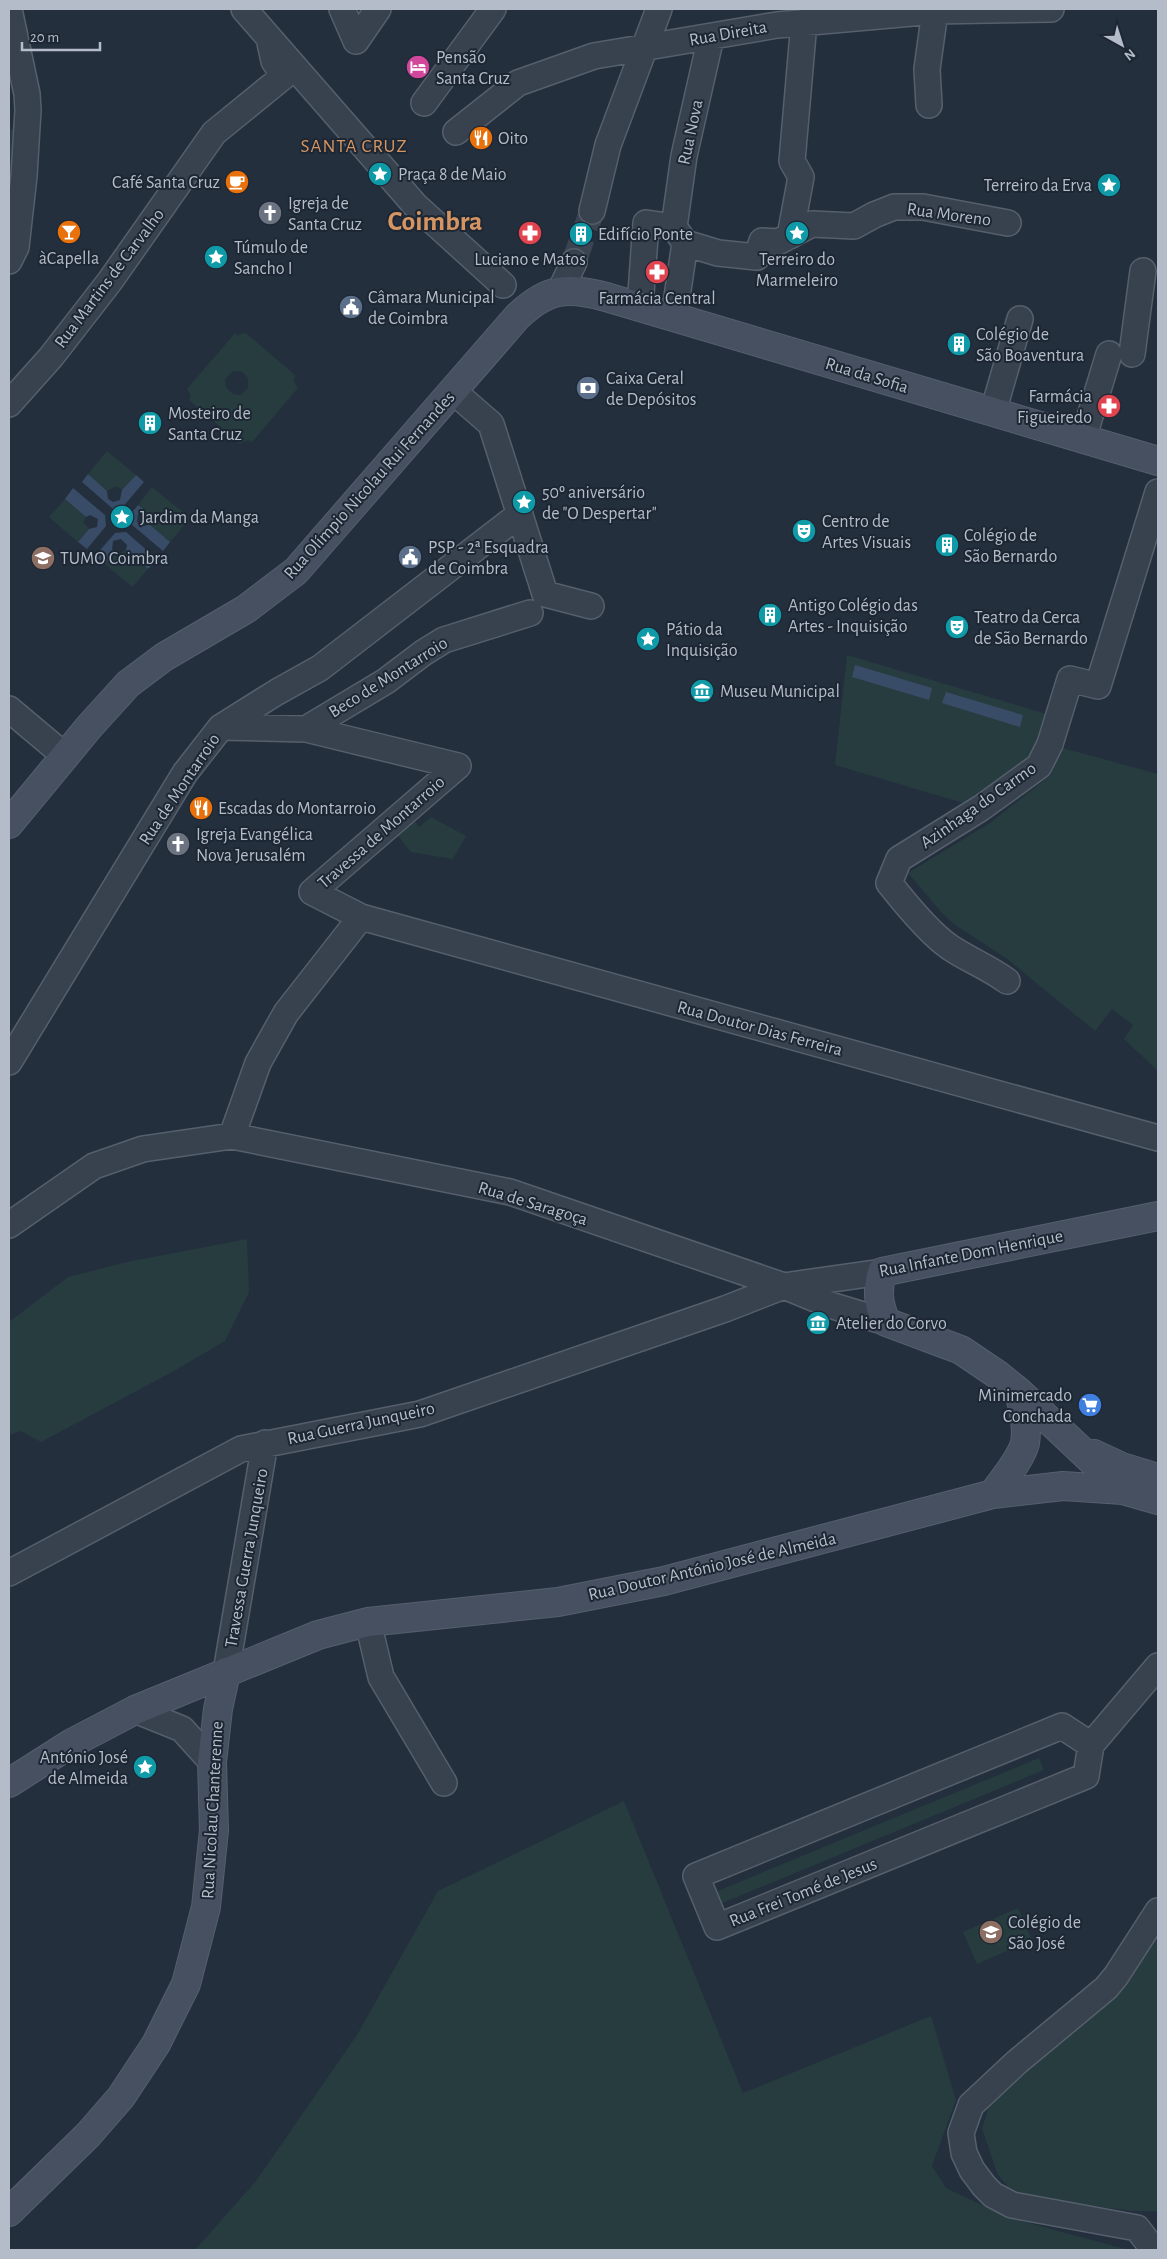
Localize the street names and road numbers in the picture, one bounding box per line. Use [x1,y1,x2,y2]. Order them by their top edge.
street label: Rua Direita [688,18,768,50]
street label: Rua Nova [675,98,707,166]
street label: Rua Moreno [906,200,992,230]
street label: Rua Martins de Carvalho [52,205,168,352]
street label: Rua da Sofia [823,355,910,397]
street label: Rua Olímpio Nicolau Rui Fernandes [281,388,459,583]
street label: Beco de Montarroio [326,634,451,722]
street label: Rua de Montarroio [136,731,224,848]
street label: Azinhaga do Carmo [917,759,1040,852]
street label: Travessa de Montarroio [315,773,449,893]
street label: Rua Doutor Dias Ferreira [675,998,844,1060]
street label: Rua de Saragoça [476,1179,590,1229]
street label: Rua Infante Dom Henrique [878,1227,1065,1281]
street label: Rua Guerra Junqueiro [286,1400,437,1448]
street label: Travessa Guerra Junqueiro [222,1467,272,1649]
street label: Rua Doutor António José de Almeida [586,1530,838,1604]
street label: Rua Nicolau Chanterenne [199,1721,227,1899]
street label: Rua Frei Tomé de Jesus [727,1855,880,1931]

